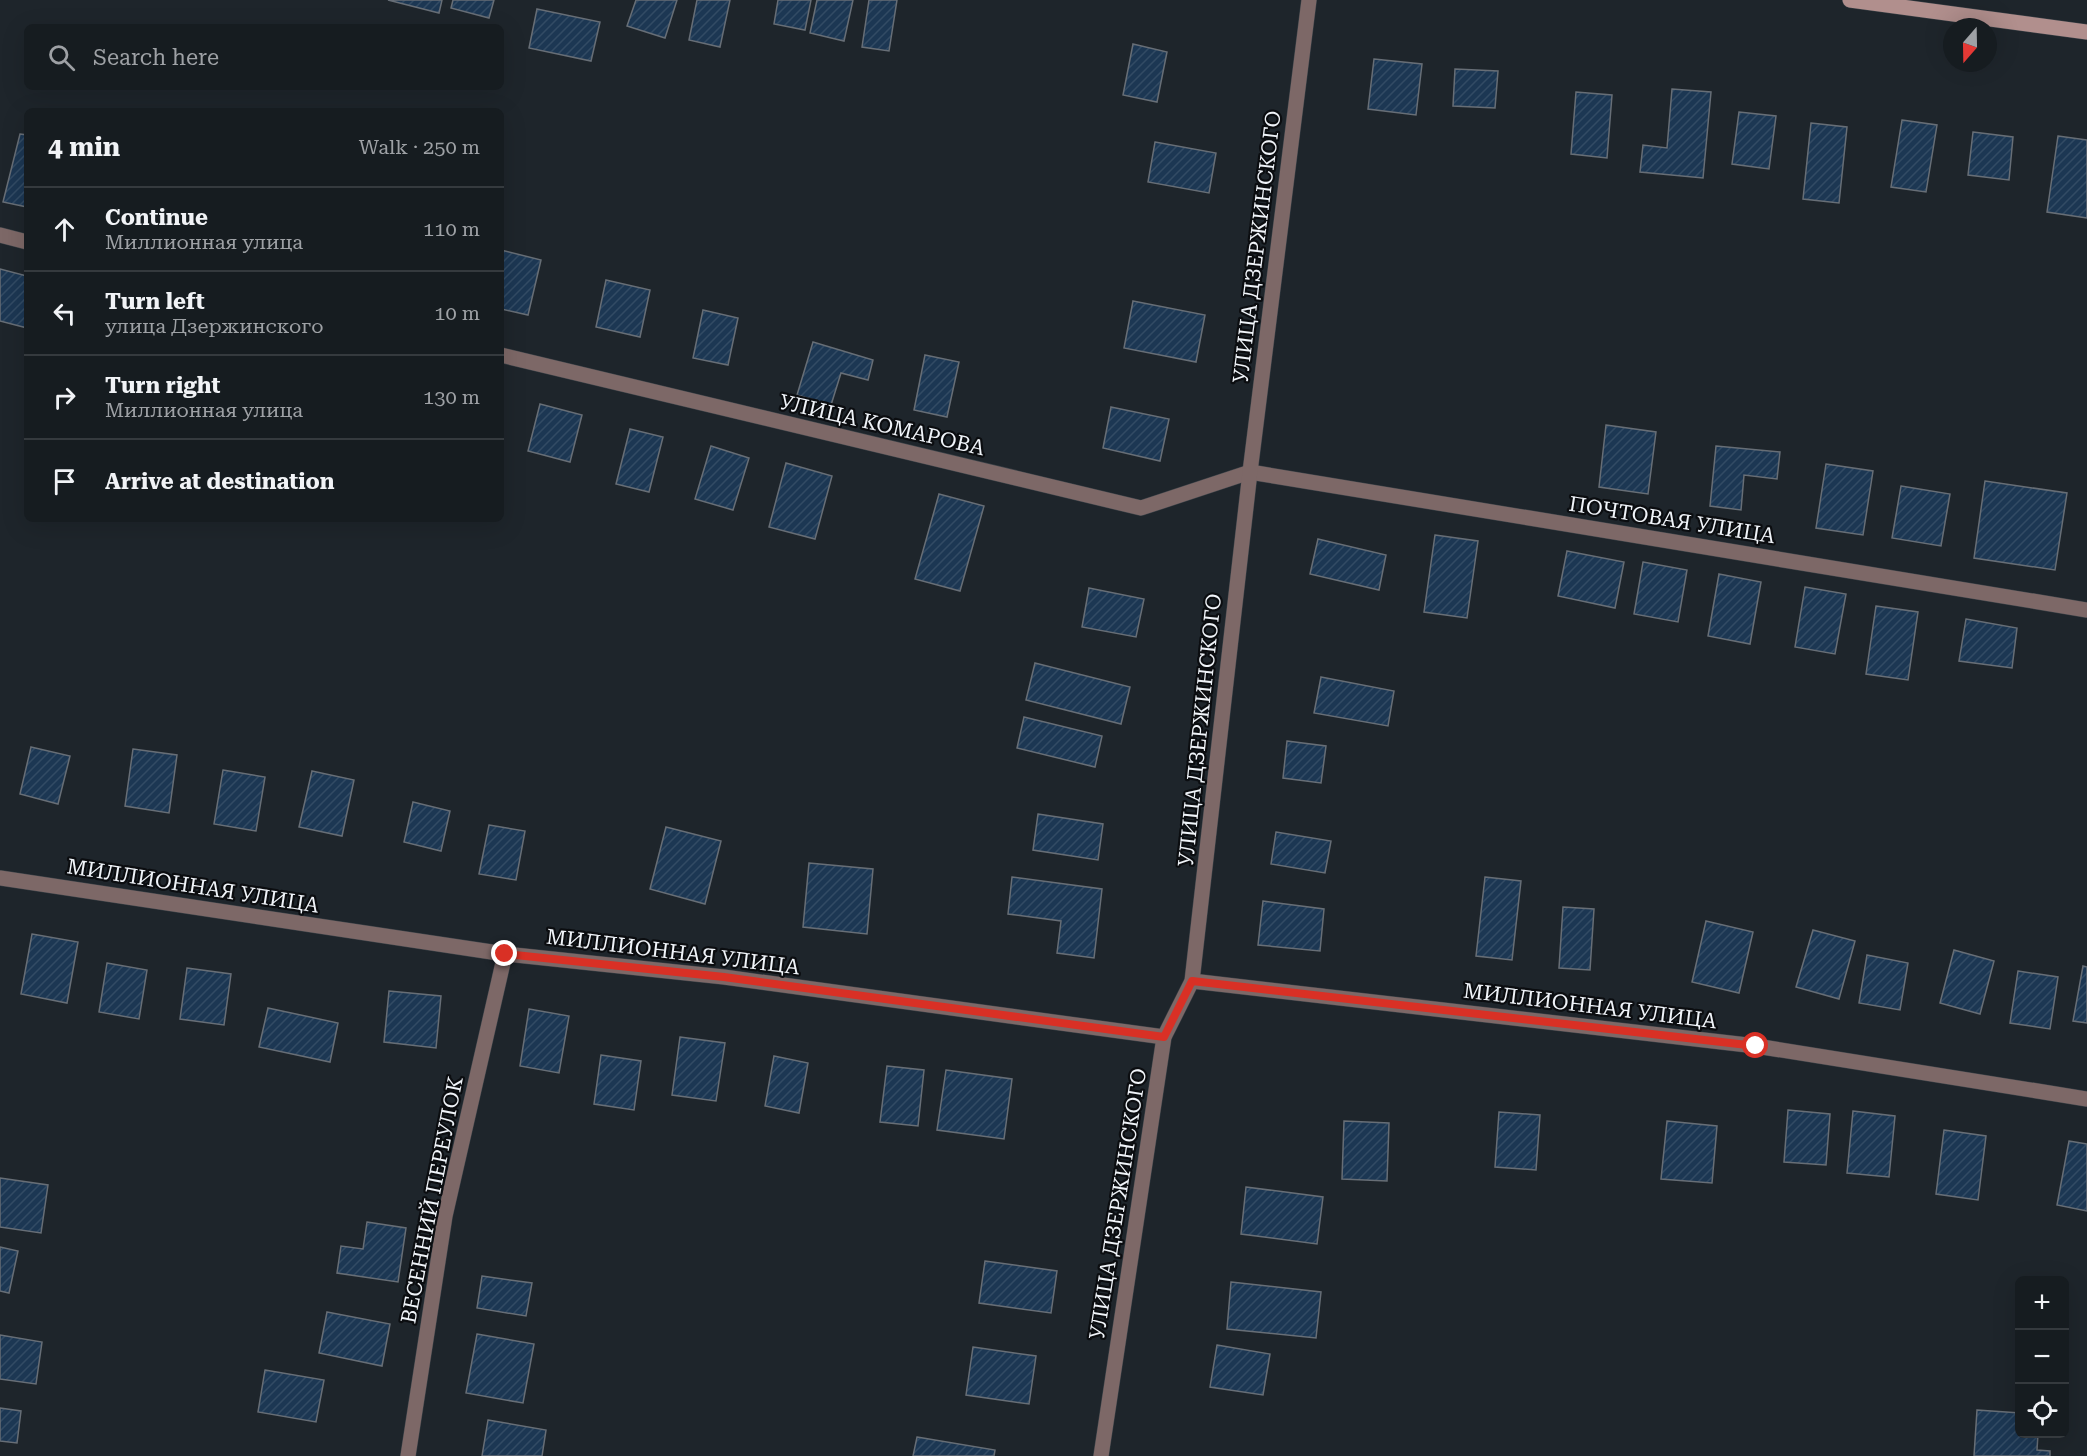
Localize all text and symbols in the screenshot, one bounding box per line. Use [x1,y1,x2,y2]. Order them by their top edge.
north arrow [1943,18,1997,72]
search box [24,24,504,90]
icon: search [45,41,78,74]
text: Search here [93,45,219,70]
street label: УЛИЦА ДЗЕРЖИНСКОГО [1228,109,1286,385]
text: 4 min [48,132,120,162]
text: Walk · 250 m [359,135,480,159]
text: Continue [105,205,208,230]
icon: ahead [48,213,81,246]
text: 110 m [423,217,480,241]
text: Миллионная улица [105,230,303,254]
text: Turn left [105,289,205,314]
icon: left [48,297,81,330]
text: 10 m [434,301,480,325]
text: улица Дзержинского [105,314,323,338]
text: Turn right [105,373,220,398]
icon: right [48,381,81,414]
text: 130 m [423,385,480,409]
street label: УЛИЦА КОМАРОВА [777,390,987,460]
text: Миллионная улица [105,398,303,422]
icon: arrive [48,465,81,498]
text: Arrive at destination [105,469,334,494]
street label: ПОЧТОВАЯ УЛИЦА [1567,492,1777,548]
street label: УЛИЦА ДЗЕРЖИНСКОГО [1174,592,1226,868]
street label: МИЛЛИОННАЯ УЛИЦА [65,854,321,918]
street label: МИЛЛИОННАЯ УЛИЦА [545,925,801,979]
route end [491,940,517,966]
street label: МИЛЛИОННАЯ УЛИЦА [1462,979,1718,1033]
route start [1742,1032,1768,1058]
street label: УЛИЦА ДЗЕРЖИНСКОГО [1085,1067,1151,1341]
street label: ВЕСЕННИЙ ПЕРЕУЛОК [396,1075,468,1325]
map controls [2015,1276,2069,1438]
button: + [2015,1276,2069,1330]
button: − [2015,1330,2069,1384]
button: locate [2015,1384,2069,1438]

